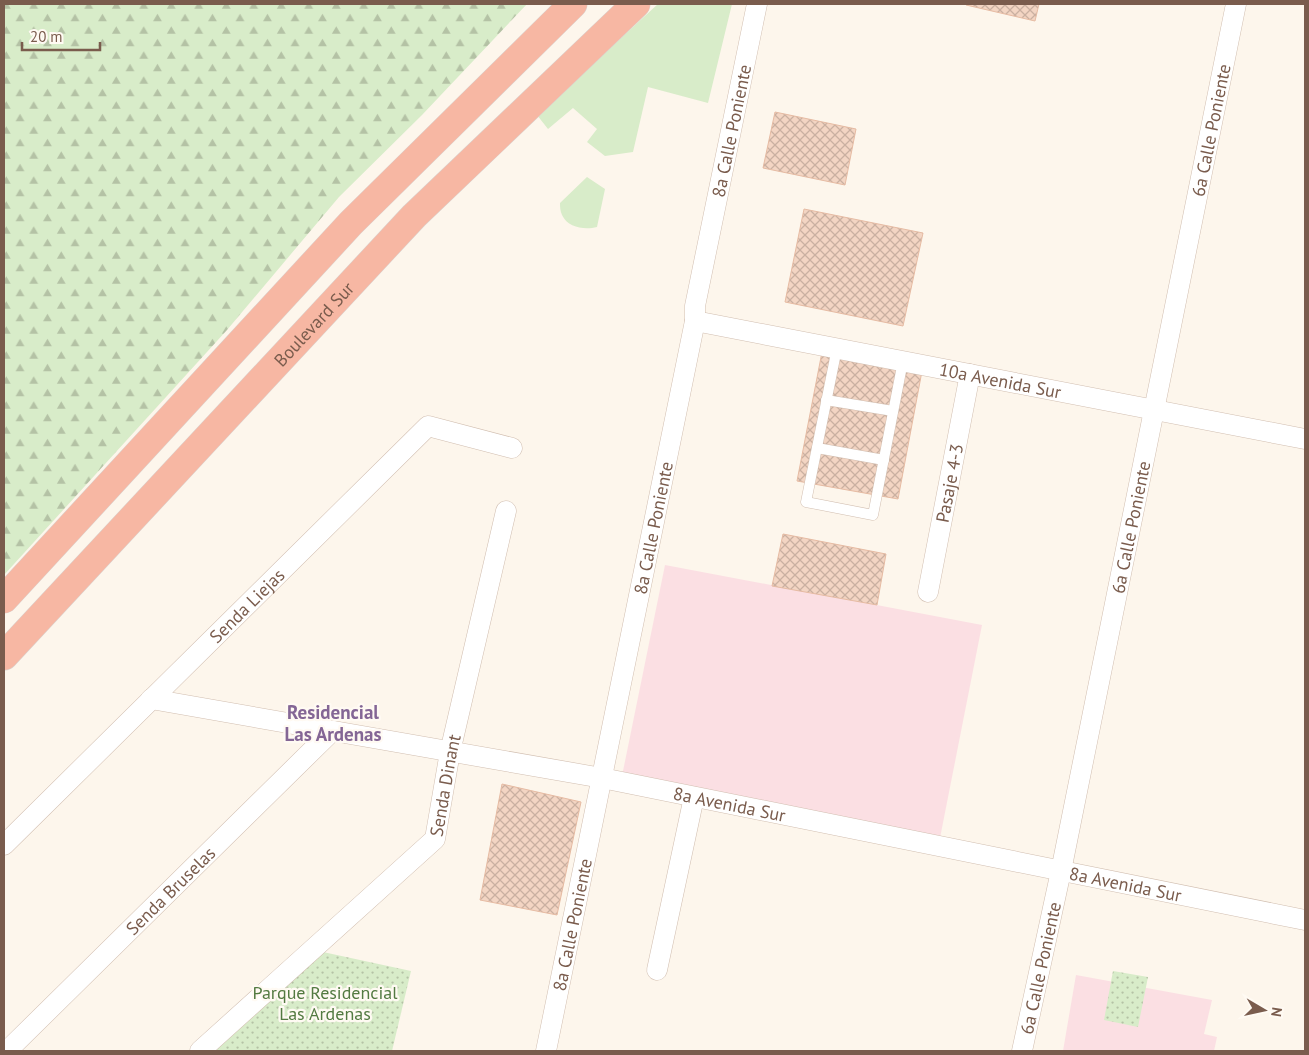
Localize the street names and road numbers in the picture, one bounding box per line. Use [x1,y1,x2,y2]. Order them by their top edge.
street label: 8a Calle Poniente [706,62,756,199]
street label: 6a Calle Poniente [1186,62,1235,198]
street label: Boulevard Sur [268,277,359,371]
street label: 10a Avenida Sur [937,357,1063,403]
street label: Pasaje 4-3 [930,442,968,524]
street label: 8a Calle Poniente [628,459,678,596]
street label: 6a Calle Poniente [1106,459,1155,595]
street label: Senda Liejas [204,563,289,647]
street label: Senda Dinant [424,732,465,838]
street label: 8a Avenida Sur [671,781,788,826]
street label: Senda Bruselas [120,841,220,940]
street label: 8a Calle Poniente [547,856,597,993]
street label: 8a Avenida Sur [1067,861,1184,906]
street label: 6a Calle Poniente [1014,900,1066,1036]

